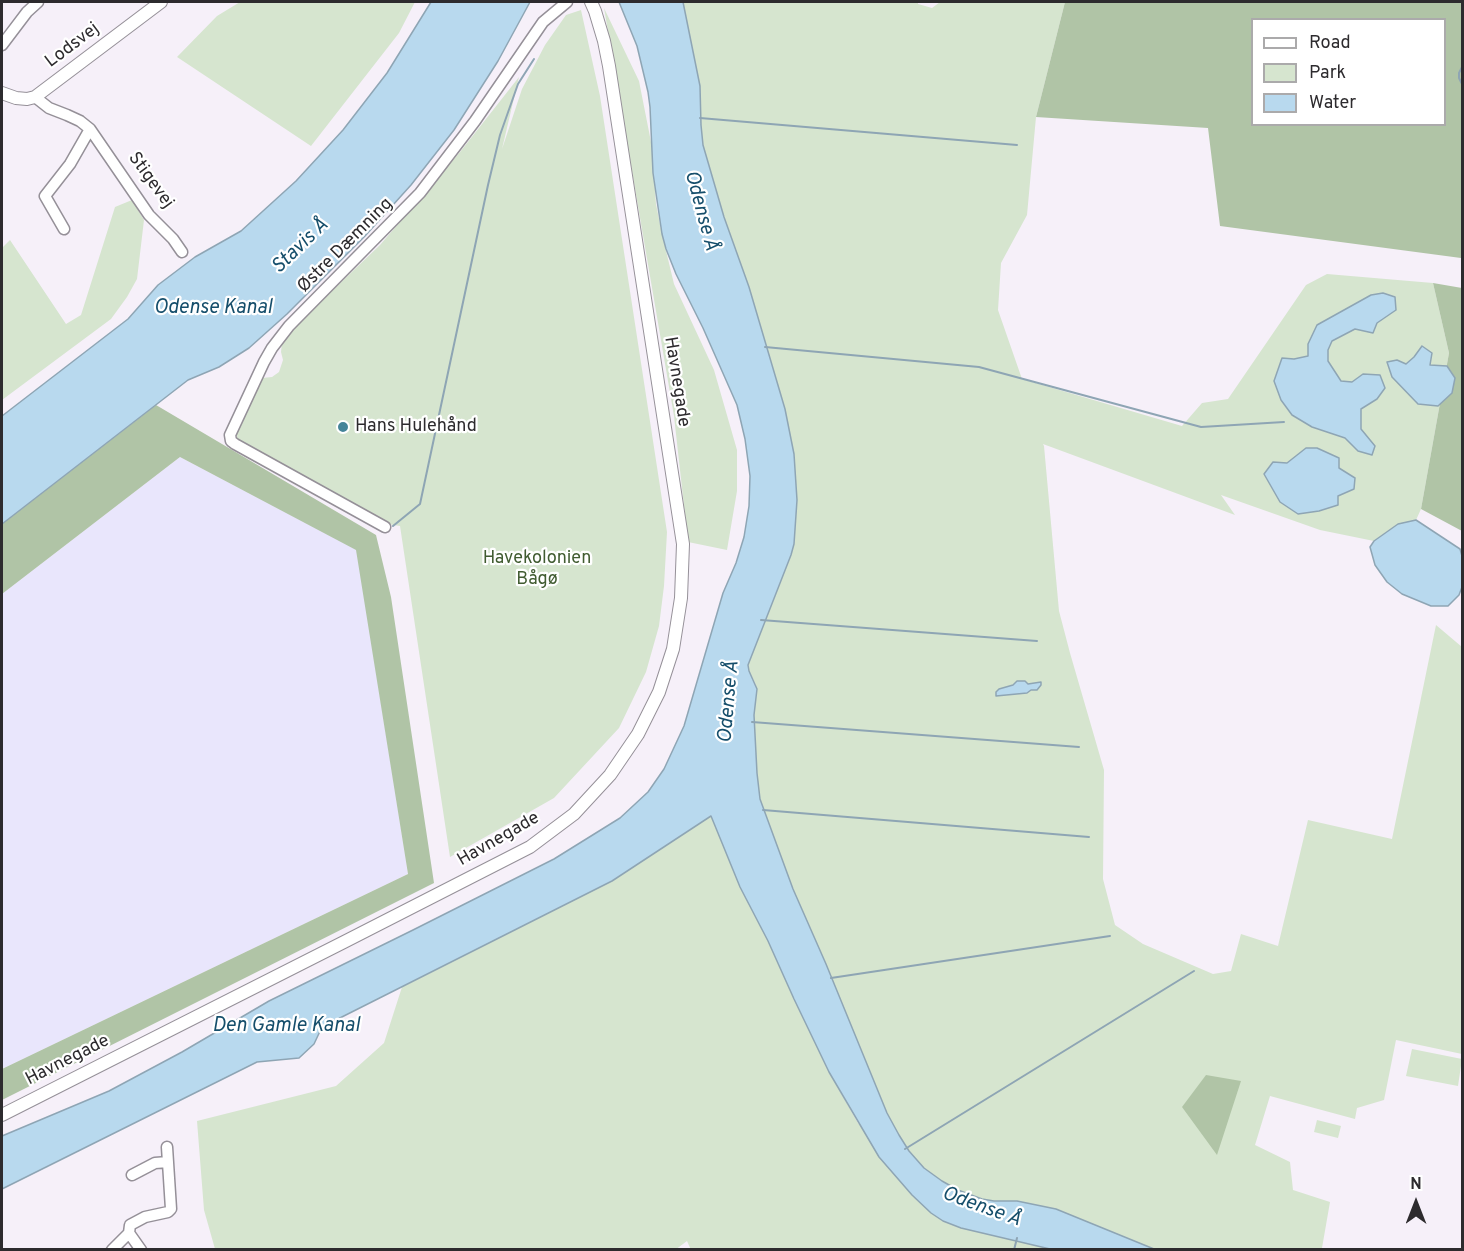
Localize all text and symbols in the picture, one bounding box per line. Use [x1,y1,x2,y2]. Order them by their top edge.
legend [1251,18,1446,126]
street label: Lodsvej [42,19,104,73]
text: Road [1309,32,1351,55]
text: Park [1309,62,1346,85]
text: Water [1309,92,1356,115]
street label: Stigevej [122,149,178,213]
water label: Odense Å [678,168,722,254]
street label: Østre Dæmning [294,194,398,298]
water label: Stavis Å [268,214,334,280]
water label: Odense Kanal [154,297,272,321]
street label: Havnegade [658,335,694,429]
place label: Hans Hulehånd [355,416,477,438]
marker: Hans Hulehånd [336,420,350,434]
park label: Havekolonien Bågø [483,548,591,590]
water label: Odense Å [714,660,746,744]
street label: Havnegade [454,808,544,872]
water label: Den Gamle Kanal [212,1015,360,1039]
street label: Havnegade [23,1031,113,1091]
north arrow [1386,1173,1446,1233]
text: N [1410,1175,1422,1195]
water label: Odense Å [938,1183,1024,1233]

